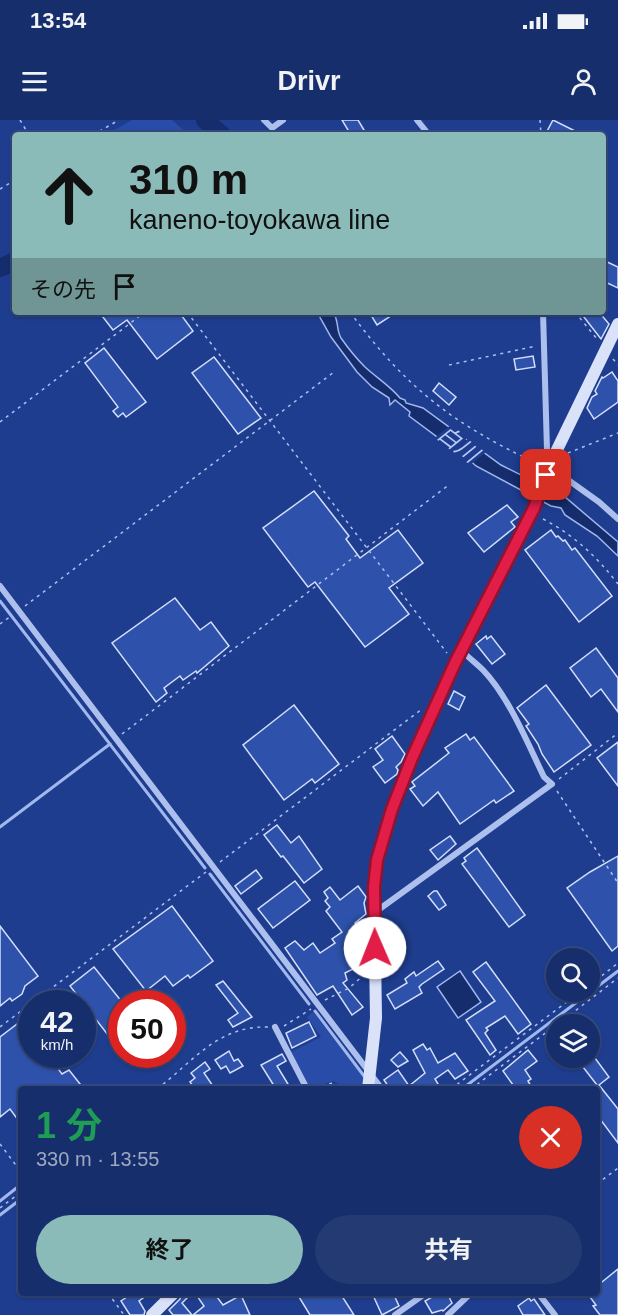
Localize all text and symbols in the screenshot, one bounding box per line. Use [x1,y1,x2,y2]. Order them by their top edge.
text: 13:54 [30,8,86,33]
icon: menu [18,65,51,98]
icon: person [567,65,600,98]
text: Drivr [277,66,341,96]
icon: ahead [30,156,108,234]
text: 310 m [129,156,248,203]
text: kaneno-toyokawa line [129,205,390,235]
icon: arrive [108,270,141,303]
text: その先 [30,277,96,302]
water label: 白川 [433,421,485,468]
pin [520,449,571,500]
icon: arrive [529,458,562,491]
position arrow [343,916,407,980]
map controls [546,948,600,1068]
button: search [546,948,600,1002]
speed limit sign: 50 [108,990,186,1068]
text: 42 [40,1005,74,1038]
button: layers [546,1014,600,1068]
text: km/h [41,1036,73,1053]
text: 1 分 [36,1105,102,1146]
button: close [519,1106,582,1169]
text: 330 m · 13:55 [36,1148,159,1170]
button: 終了 [36,1215,303,1284]
button: 共有 [315,1215,582,1284]

